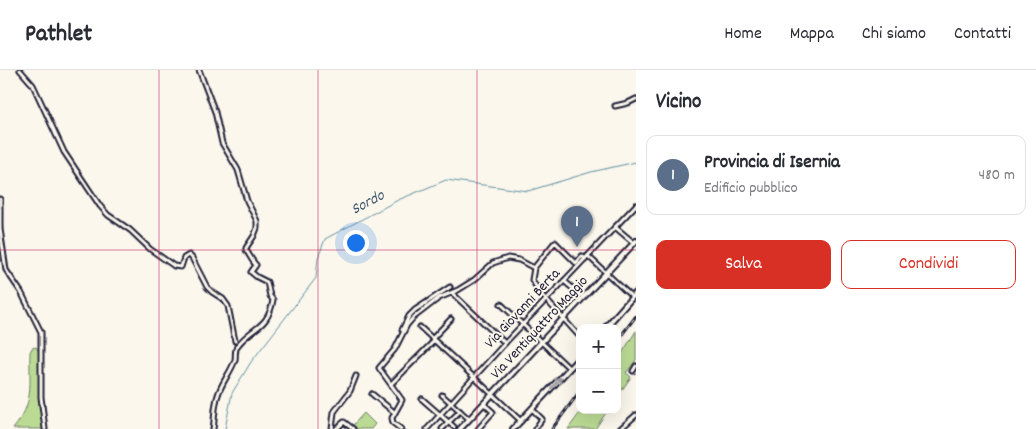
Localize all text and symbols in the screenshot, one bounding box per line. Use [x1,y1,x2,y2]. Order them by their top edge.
text: Pathlet [25,18,92,52]
text: Home [724,22,762,47]
text: Mappa [790,22,834,47]
text: Chi siamo [862,22,926,47]
text: Contatti [954,22,1011,47]
text: Vicino [656,88,701,118]
text: Provincia di Isernia [704,150,840,177]
text: 1 [671,164,675,187]
text: 480 m [979,164,1015,187]
text: Edificio pubblico [704,177,798,200]
water label: Sordo [347,184,390,221]
pin: 1 [561,206,593,247]
your location [343,230,369,256]
button: Salva [656,240,831,289]
button: Condividi [841,240,1016,289]
street label: Via Giovanni Berta [480,263,567,354]
street label: Via Ventiquattro Maggio [486,271,594,385]
map controls [576,324,621,414]
button: + [576,324,621,369]
button: − [576,369,621,414]
one-way arrow [550,376,561,389]

